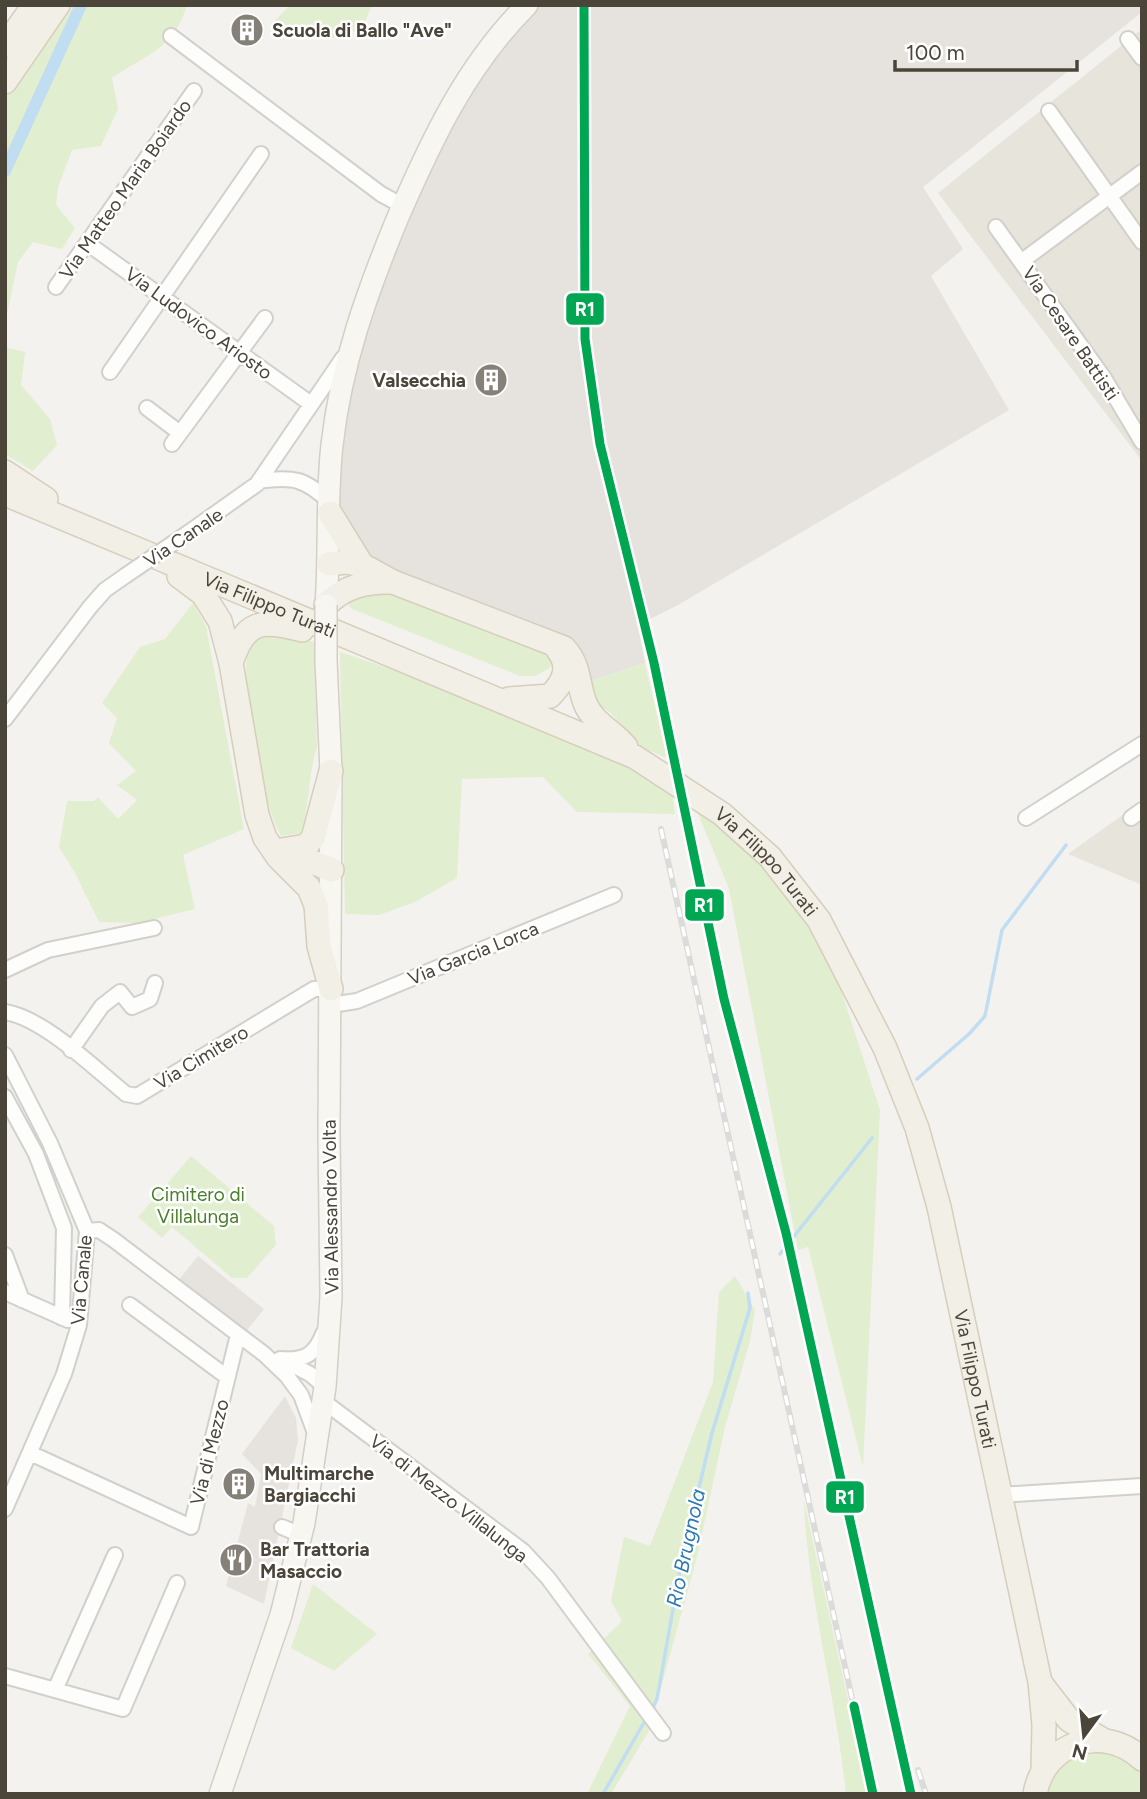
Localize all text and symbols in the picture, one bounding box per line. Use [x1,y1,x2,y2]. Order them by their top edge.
building icon: Scuola di Ballo "Ave" [228,11,266,49]
place label: Scuola di Ballo "Ave" [272,19,452,42]
scale bar [895,28,1077,72]
text: 100 m [906,40,965,65]
street label: Via Matteo Maria Boiardo [55,95,196,284]
street label: Via Ludovico Ariosto [121,262,277,385]
street label: Via Cesare Battisti [1017,262,1124,405]
line badge: R1 [565,292,605,326]
text: R1 [575,298,595,321]
building icon: Valsecchia [472,361,510,399]
place label: Valsecchia [372,369,466,392]
street label: Via Canale [139,503,227,572]
street label: Via Filippo Turati [200,567,339,643]
street label: Via Filippo Turati [710,802,823,921]
line badge: R1 [684,888,725,922]
text: R1 [694,894,714,917]
street label: Via Garcia Lorca [404,917,542,990]
street label: Via Cimitero [150,1020,252,1094]
street label: Via Alessandro Volta [317,1119,344,1295]
park label: Cimitero di Villalunga [151,1183,245,1228]
street label: Via Canale [66,1234,97,1326]
street label: Via Filippo Turati [949,1308,1001,1451]
street label: Via di Mezzo [185,1397,234,1507]
street label: Via di Mezzo Villalunga [365,1429,533,1567]
place label: Multimarche Bargiacchi [264,1462,374,1507]
building icon: Multimarche Bargiacchi [220,1465,258,1503]
line badge: R1 [825,1480,865,1514]
water label: Rio Brugnola [661,1486,710,1609]
text: R1 [835,1486,855,1509]
place label: Bar Trattoria Masaccio [260,1538,370,1583]
restaurant icon: Bar Trattoria Masaccio [217,1541,255,1579]
north arrow [1049,1701,1119,1771]
text: N [1070,1739,1090,1765]

